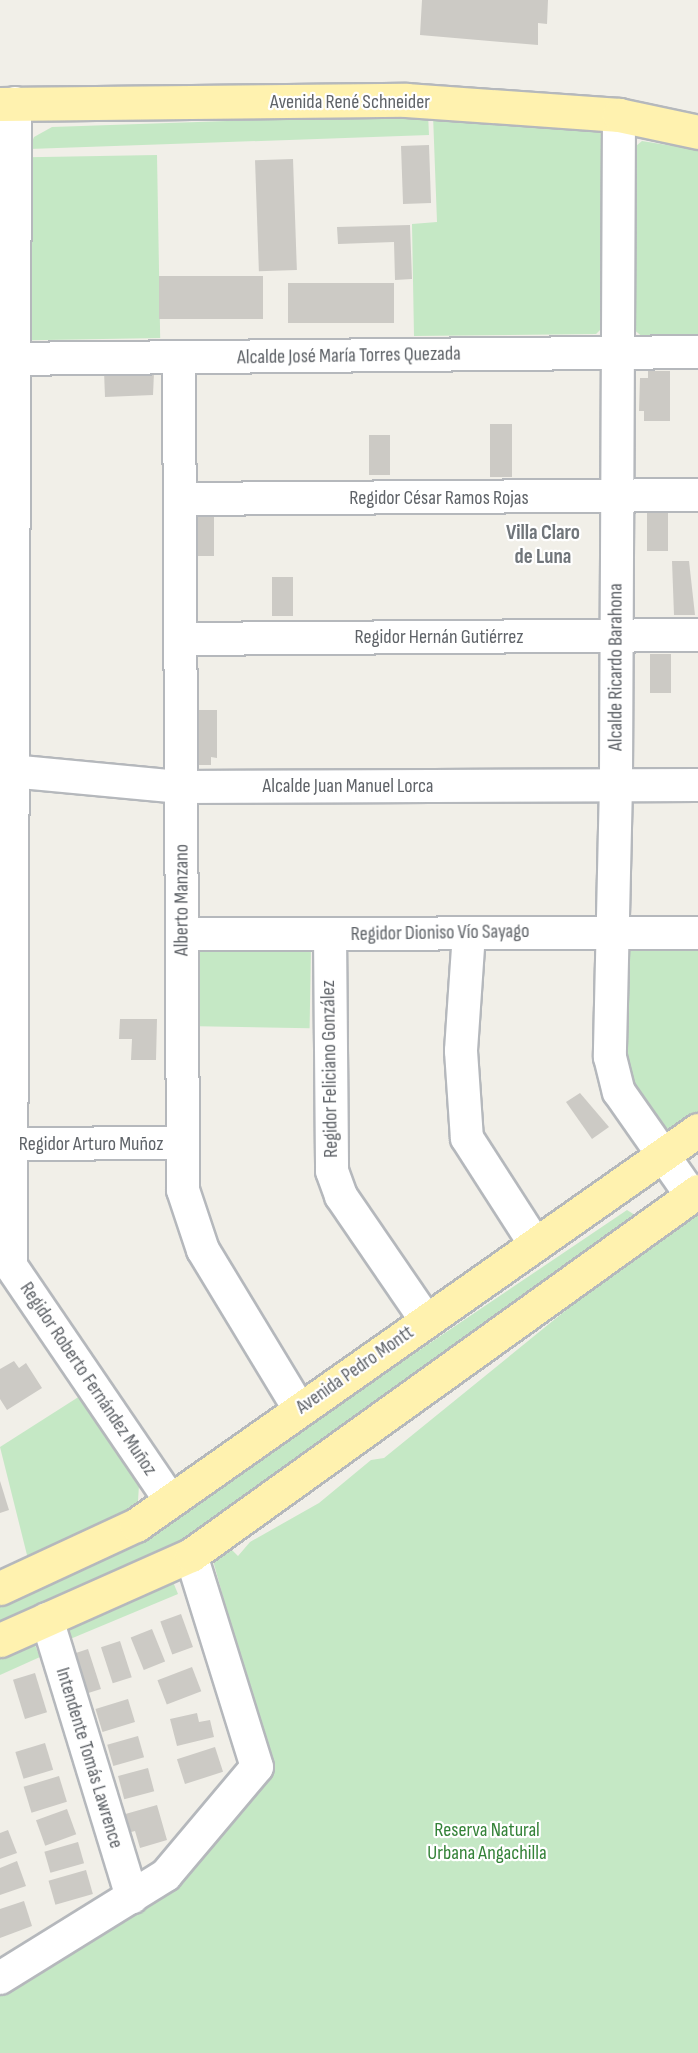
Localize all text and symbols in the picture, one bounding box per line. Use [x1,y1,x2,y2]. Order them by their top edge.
street label: Avenida René Schneider [270,90,430,114]
street label: Alcalde José María Torres Quezada [237,342,461,370]
street label: Regidor César Ramos Rojas [349,486,529,510]
district label: Villa Claro de Luna [506,520,580,570]
street label: Alcalde Ricardo Barahona [604,583,628,751]
street label: Regidor Hernán Gutiérrez [355,625,523,649]
street label: Alcalde Juan Manuel Lorca [263,774,433,798]
street label: Alberto Manzano [170,844,194,956]
street label: Regidor Dioniso Vío Sayago [350,919,530,947]
street label: Regidor Feliciano González [316,980,344,1158]
street label: Regidor Arturo Muñoz [19,1132,163,1156]
street label: Regidor Roberto Fernández Muñoz [14,1278,162,1480]
street label: Avenida Pedro Montt [292,1321,418,1419]
street label: Intendente Tomás Lawrence [50,1665,128,1851]
park label: Reserva Natural Urbana Angachilla [427,1819,547,1866]

